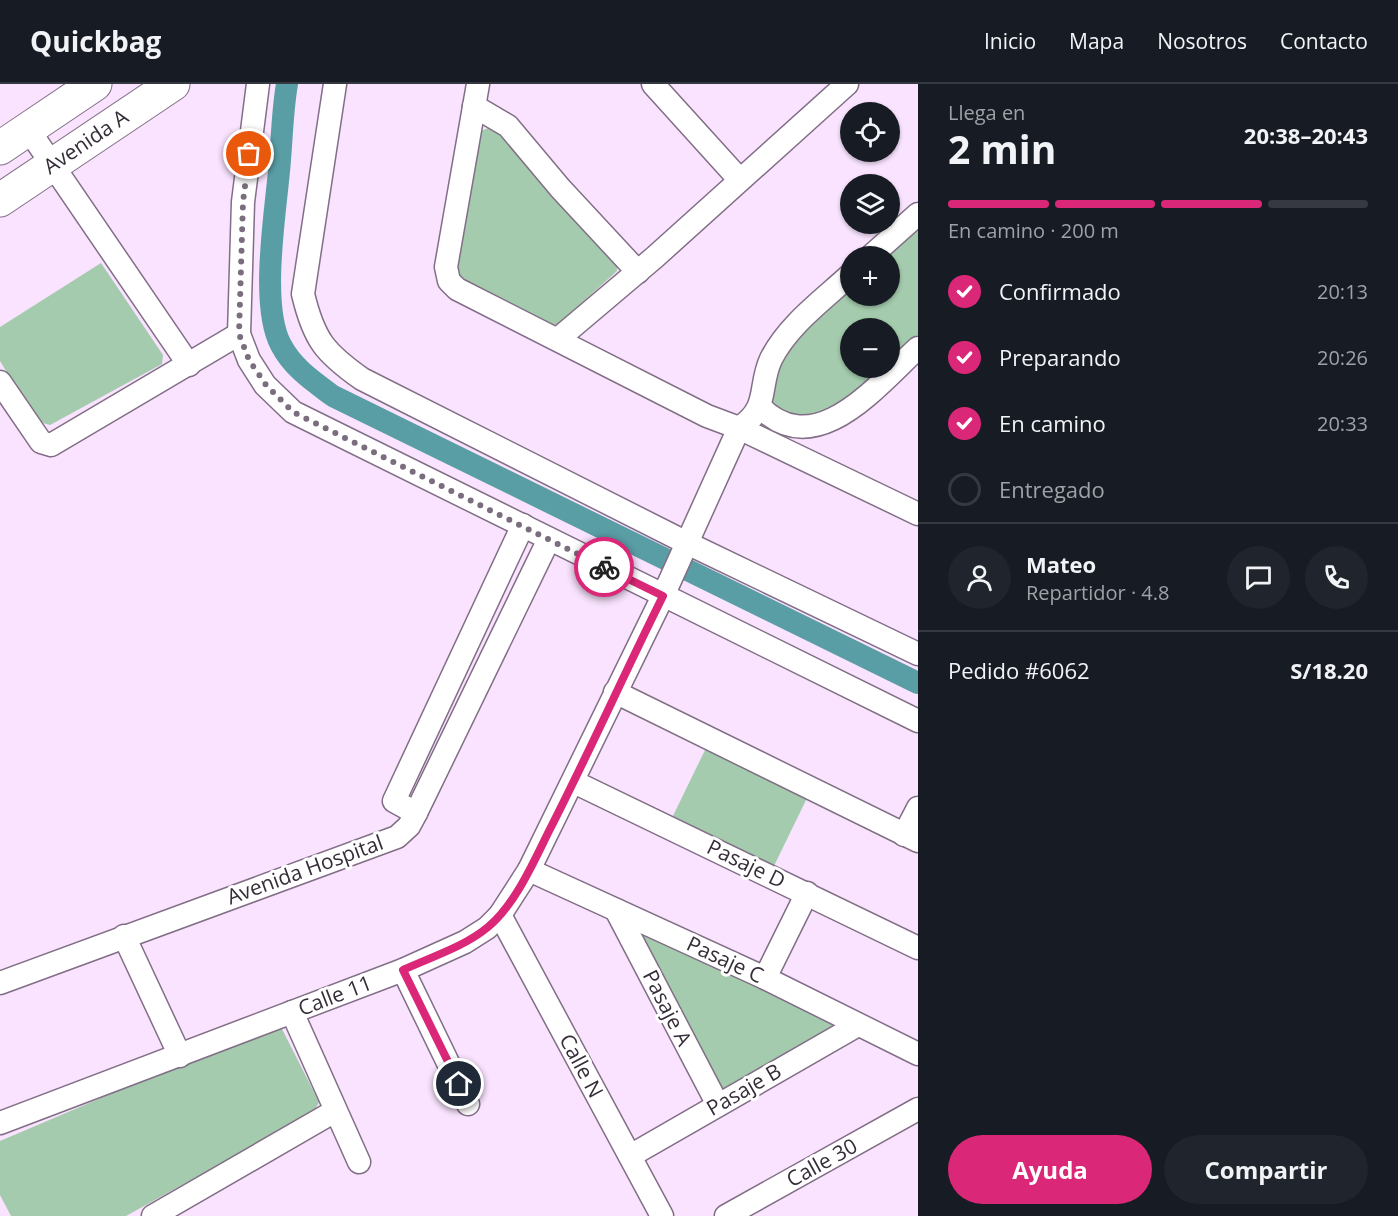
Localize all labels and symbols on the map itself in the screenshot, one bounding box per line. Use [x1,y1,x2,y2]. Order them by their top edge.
street label: Avenida A [37,102,134,180]
pin [223,128,274,179]
courier [574,537,634,597]
street label: Avenida Hospital [223,828,387,910]
street label: Pasaje D [703,832,790,894]
street label: Pasaje C [682,929,768,989]
street label: Pasaje A [637,965,699,1051]
street label: Calle 11 [294,968,375,1022]
street label: Calle N [553,1029,610,1102]
street label: Pasaje B [701,1056,786,1122]
pin [433,1058,484,1109]
street label: Calle 30 [781,1131,862,1193]

